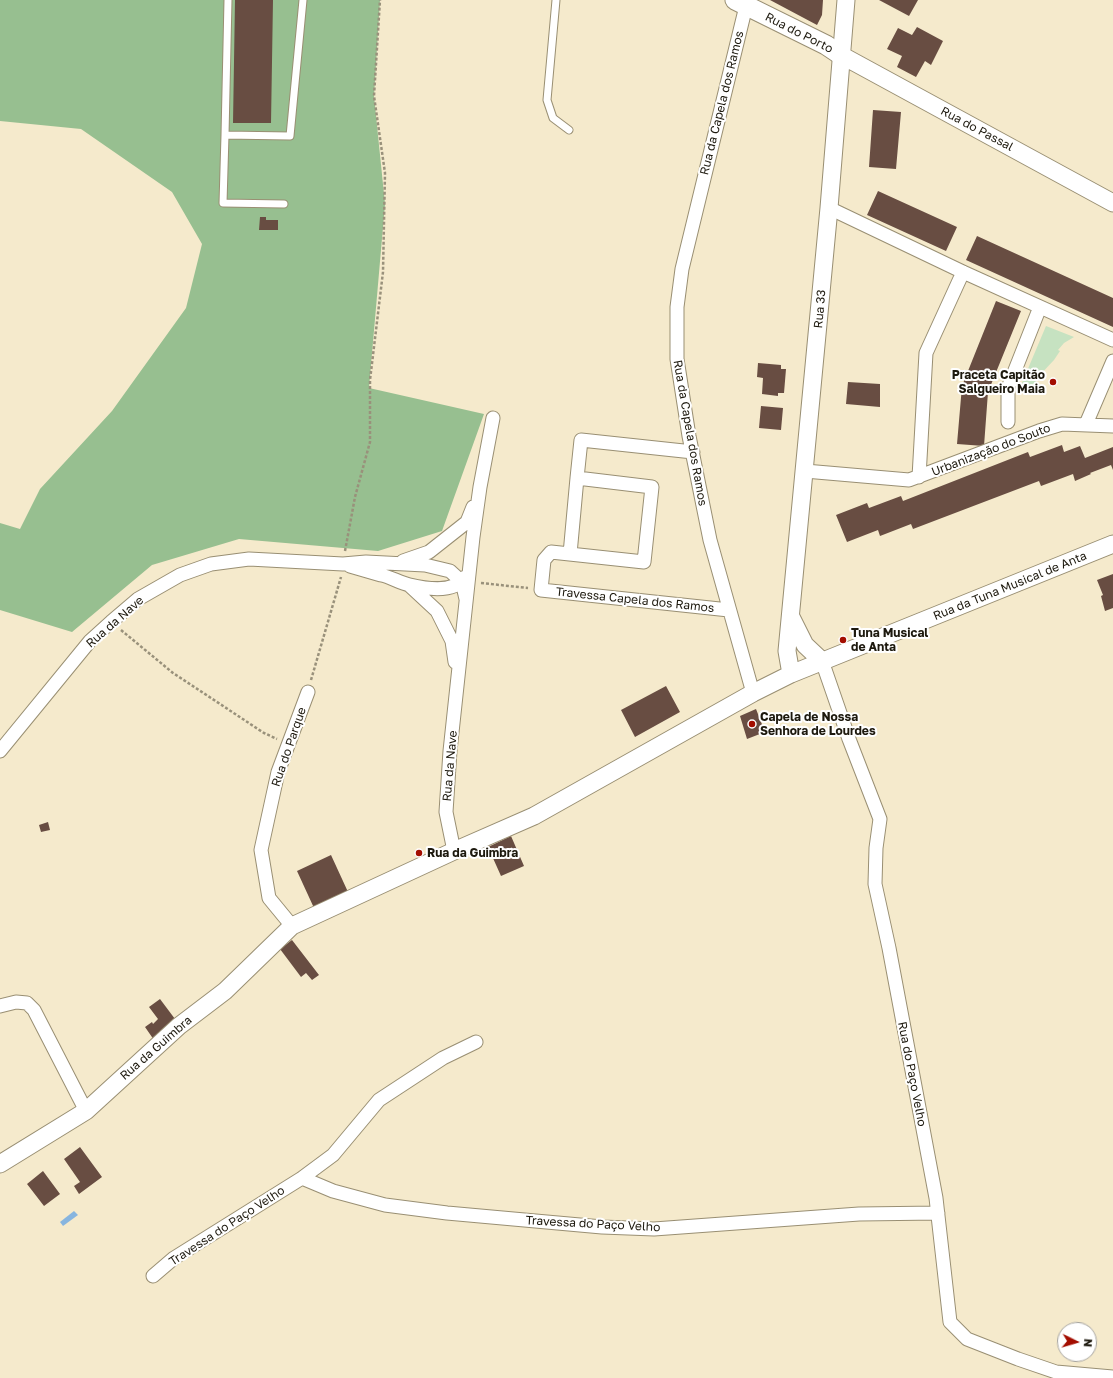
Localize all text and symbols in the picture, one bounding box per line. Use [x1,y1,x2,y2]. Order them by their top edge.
street label: Rua do Porto [763,10,835,56]
street label: Rua da Capela dos Ramos [697,29,747,177]
street label: Rua do Passal [938,104,1016,154]
street label: Rua 33 [811,289,829,329]
street label: Rua da Capela dos Ramos [670,359,710,507]
place label: Praceta Capitão Salgueiro Maia [952,368,1045,396]
marker: Praceta Capitão Salgueiro Maia [1048,377,1058,387]
street label: Urbanização do Souto [929,421,1053,479]
street label: Rua da Tuna Musical de Anta [931,549,1089,623]
street label: Travessa Capela dos Ramos [555,585,715,615]
street label: Rua da Nave [83,593,147,651]
place label: Tuna Musical de Anta [851,626,928,654]
marker: Tuna Musical de Anta [838,635,848,645]
street label: Rua do Parque [269,705,309,789]
place label: Capela de Nossa Senhora de Lourdes [760,710,876,738]
marker: Capela de Nossa Senhora de Lourdes [747,719,757,729]
street label: Rua da Nave [440,730,460,802]
place label: Rua da Guimbra [427,846,518,860]
marker: Rua da Guimbra [414,848,424,858]
street label: Rua da Guimbra [117,1013,195,1083]
street label: Rua do Paço Velho [895,1020,929,1128]
street label: Travessa do Paço Velho [166,1183,288,1269]
street label: Travessa do Paço Velho [525,1213,661,1235]
north arrow [1057,1322,1097,1362]
text: N [1082,1338,1095,1348]

